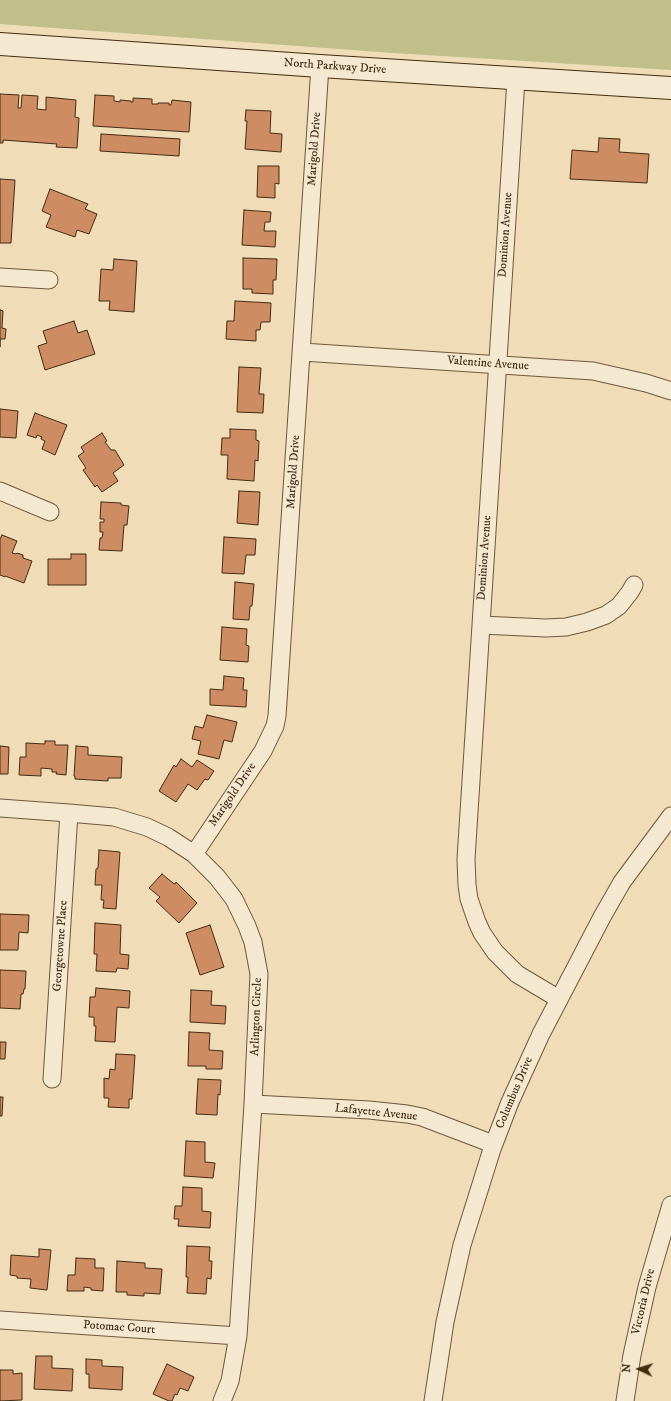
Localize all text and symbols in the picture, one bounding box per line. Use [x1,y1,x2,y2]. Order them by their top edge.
street label: North Parkway Drive [283,56,387,78]
street label: Marigold Drive [305,112,325,186]
street label: Dominion Avenue [496,192,516,278]
street label: Valentine Avenue [447,354,529,374]
street label: Marigold Drive [284,435,304,509]
street label: Dominion Avenue [475,515,495,601]
street label: Marigold Drive [206,760,260,830]
street label: Georgetowne Place [51,900,71,992]
street label: Arlington Circle [248,978,266,1056]
street label: Columbus Drive [493,1055,537,1131]
street label: Lafayette Avenue [334,1101,418,1125]
street label: Victoria Drive [629,1268,659,1336]
street label: Potomac Court [83,1318,155,1338]
north arrow [619,1349,659,1389]
text: N [620,1363,634,1373]

